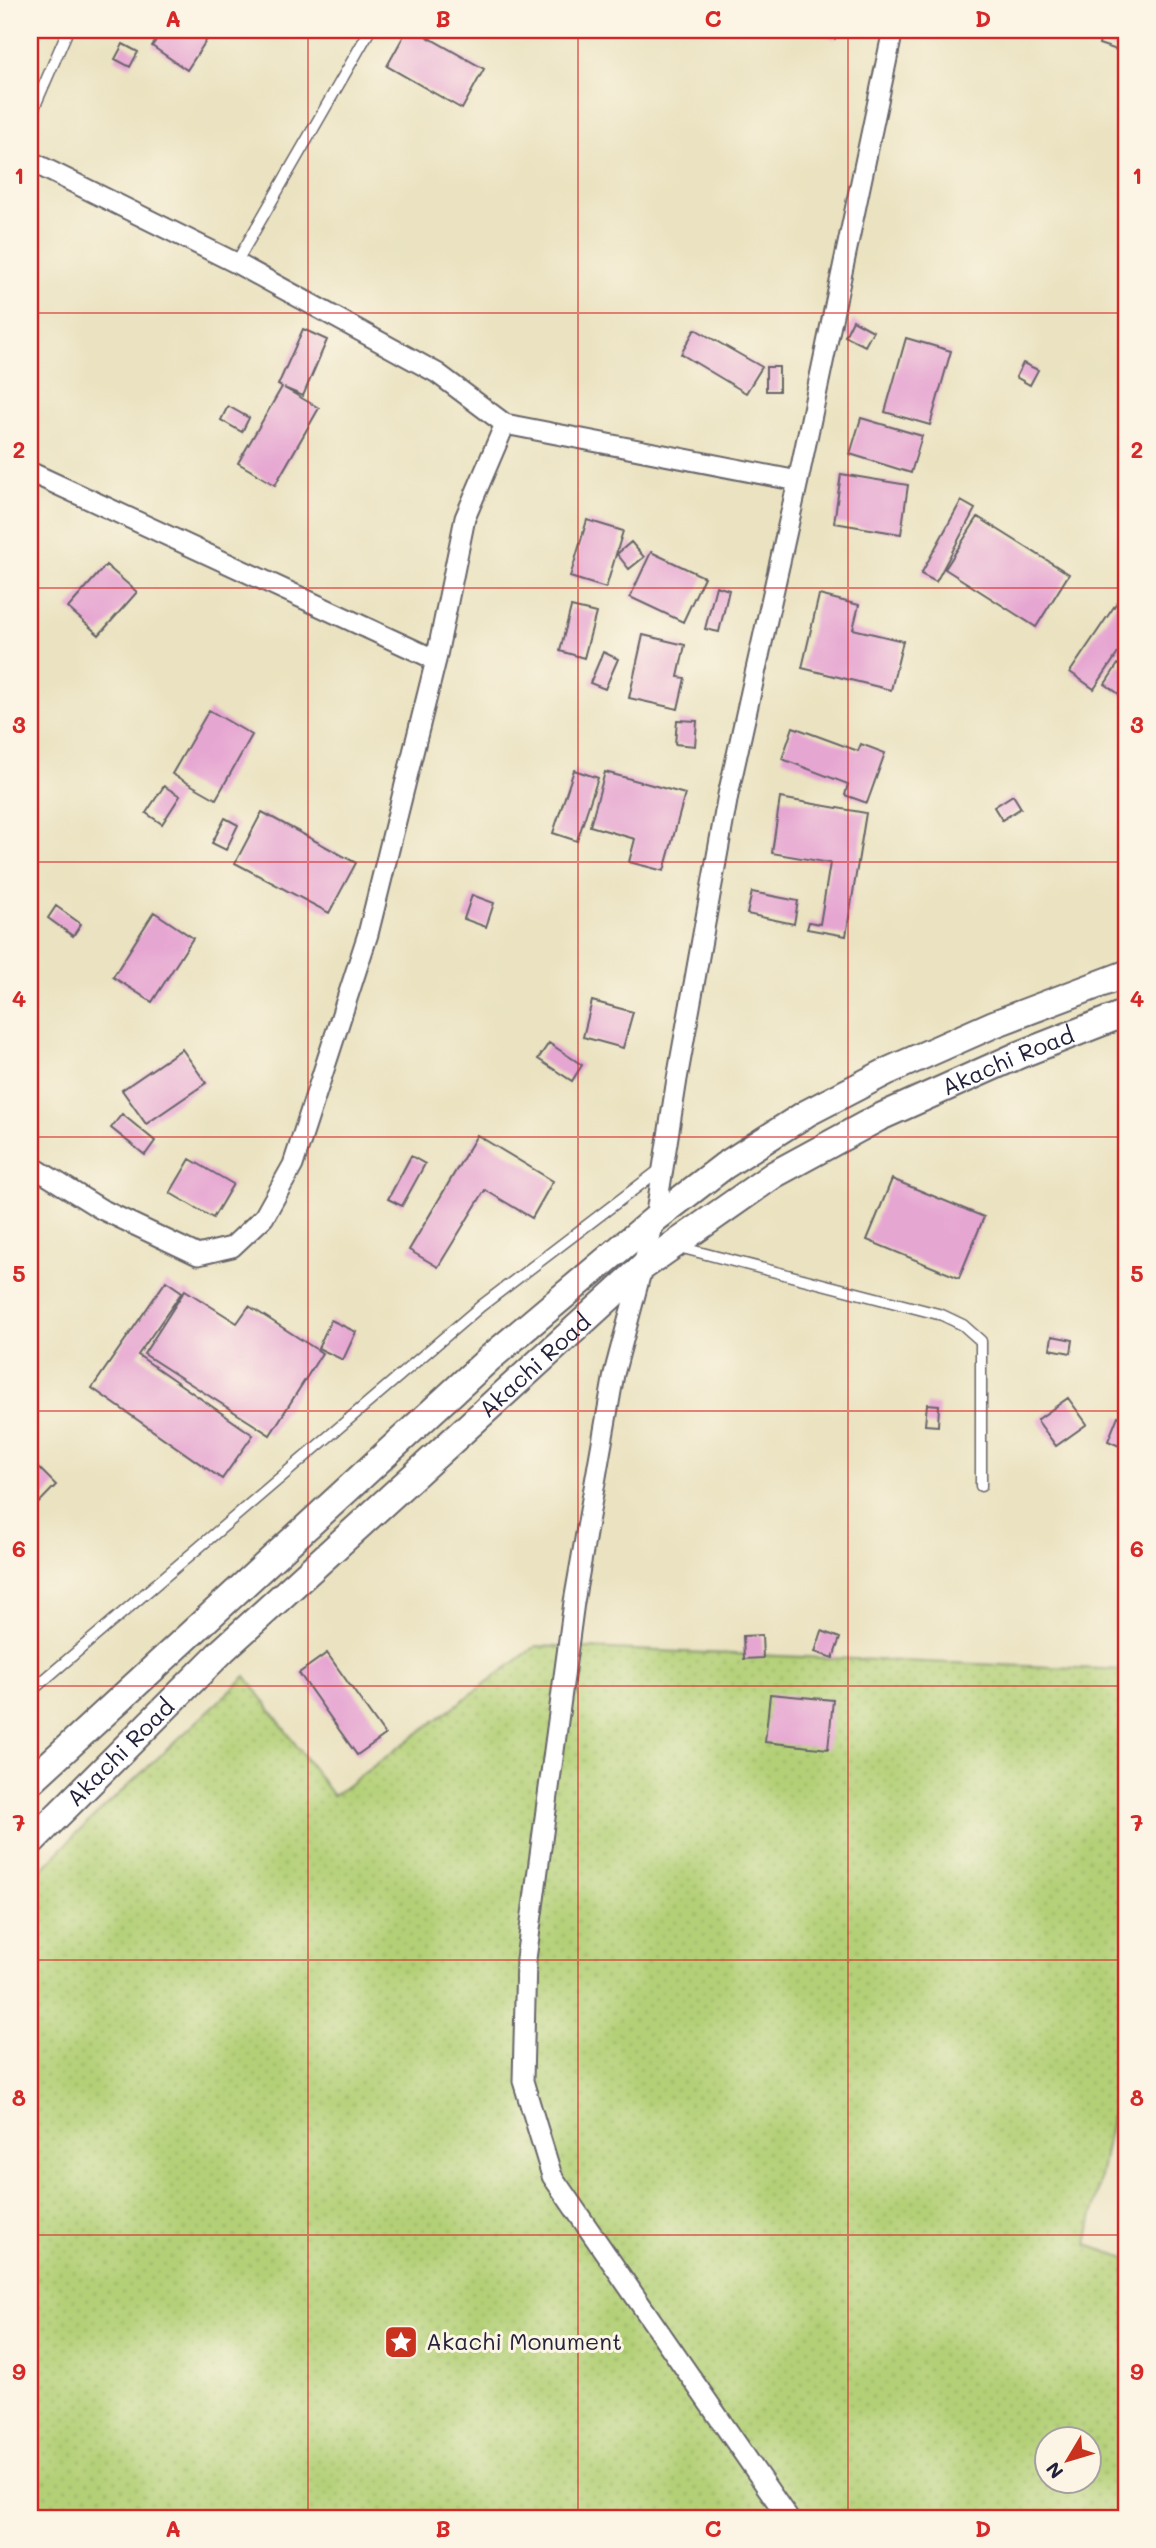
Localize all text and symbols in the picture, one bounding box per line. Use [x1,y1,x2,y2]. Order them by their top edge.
text: A [165,3,181,33]
text: B [435,3,451,33]
text: C [704,3,722,33]
text: D [975,3,991,33]
text: 1 [14,160,24,190]
text: 1 [1132,160,1142,190]
text: 2 [13,434,25,464]
text: 2 [1131,434,1143,464]
text: 3 [12,709,26,739]
text: 3 [1130,709,1144,739]
text: 4 [12,983,26,1013]
text: 4 [1130,983,1144,1013]
street label: Akachi Road [937,1019,1078,1102]
text: 5 [12,1258,26,1288]
text: 5 [1130,1258,1144,1288]
street label: Akachi Road [472,1306,596,1423]
text: 6 [12,1533,26,1563]
text: 6 [1130,1533,1144,1563]
street label: Akachi Road [59,1691,180,1812]
text: 7 [13,1807,26,1837]
text: 7 [1131,1807,1144,1837]
text: 8 [12,2082,26,2112]
text: 8 [1130,2082,1144,2112]
place icon: Akachi Monument [382,2323,420,2361]
place label: Akachi Monument [426,2326,622,2356]
text: 9 [12,2356,26,2386]
text: 9 [1130,2356,1144,2386]
north arrow [1034,2426,1104,2496]
text: N [1040,2457,1068,2484]
text: A [165,2513,181,2543]
text: B [435,2513,451,2543]
text: C [704,2513,722,2543]
text: D [975,2513,991,2543]

